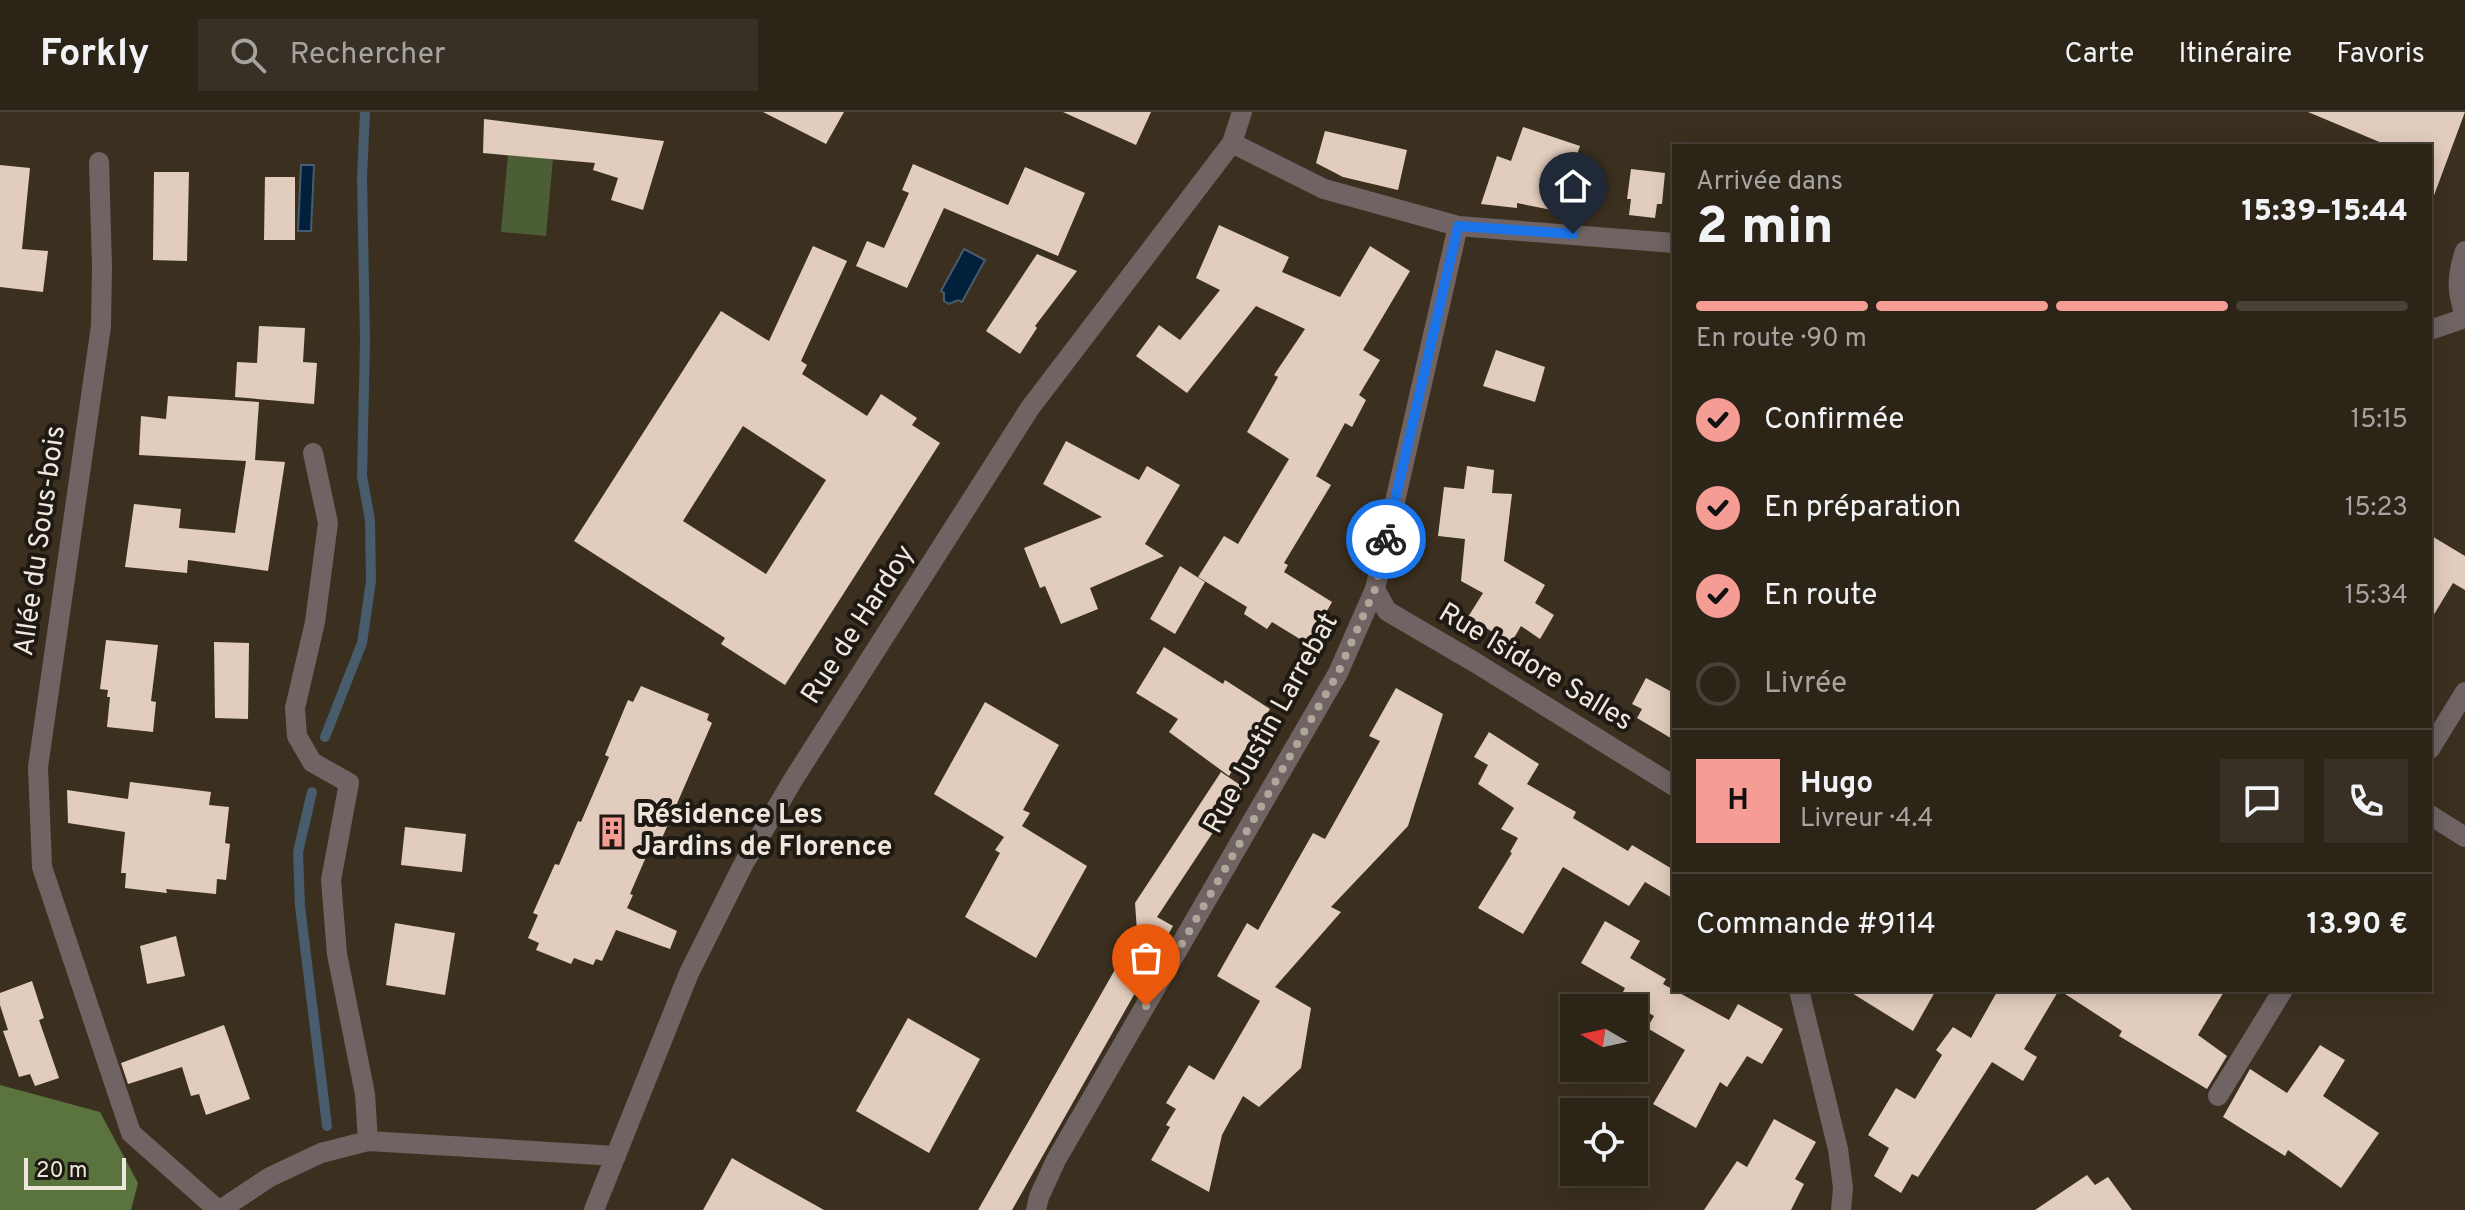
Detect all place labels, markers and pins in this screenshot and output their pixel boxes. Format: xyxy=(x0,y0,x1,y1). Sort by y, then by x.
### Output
pin xyxy=(1539,152,1607,234)
place label: Résidence Les Jardins de Florence xyxy=(636,798,892,866)
building icon: Résidence Les Jardins de Florence xyxy=(595,815,629,849)
pin xyxy=(1112,924,1180,1006)

